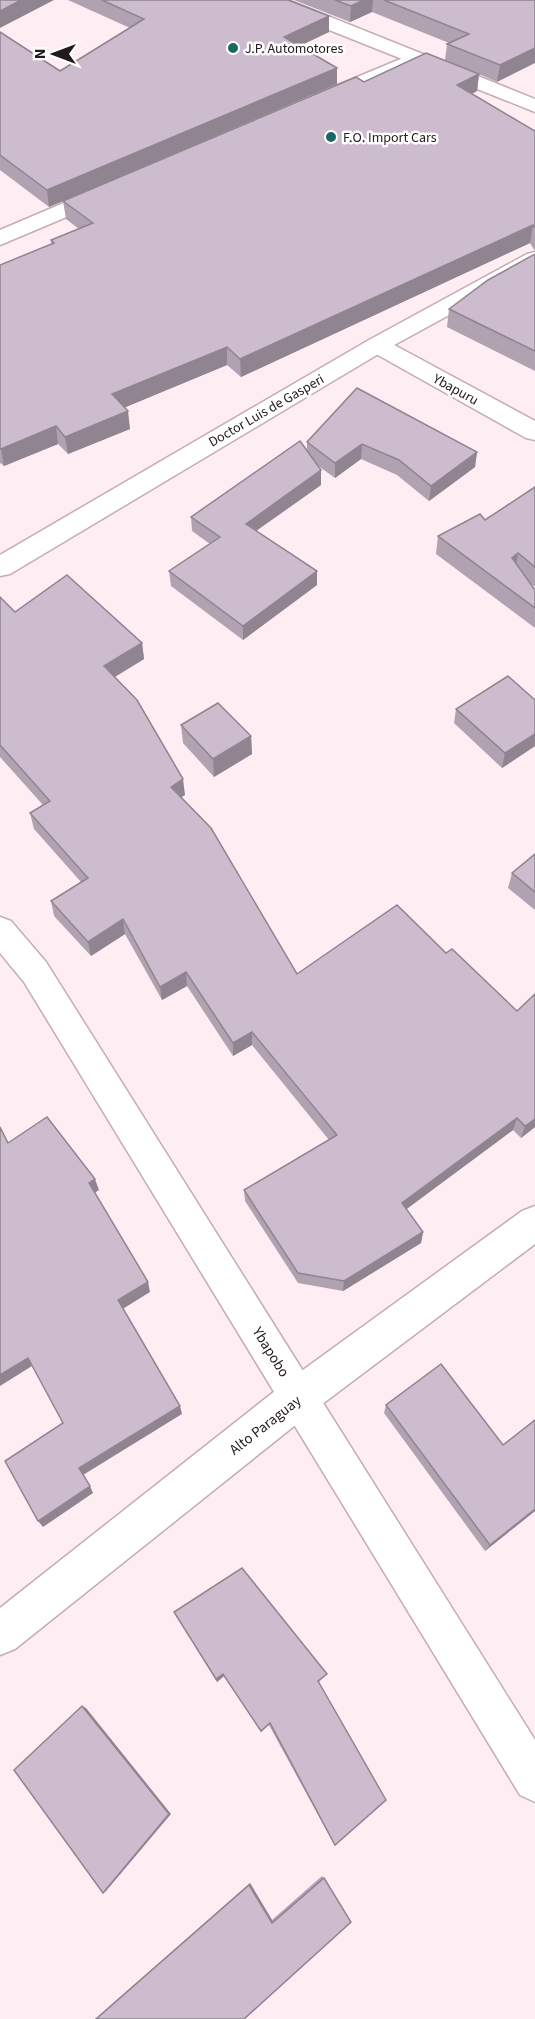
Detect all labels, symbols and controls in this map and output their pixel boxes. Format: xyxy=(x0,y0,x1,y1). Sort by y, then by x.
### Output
north arrow xyxy=(24,24,84,84)
place label: J.P. Automotores xyxy=(245,39,343,59)
marker: J.P. Automotores xyxy=(226,41,240,55)
text: N xyxy=(29,49,51,59)
place label: F.O. Import Cars xyxy=(343,128,437,148)
marker: F.O. Import Cars xyxy=(324,130,338,144)
street label: Ybapuru xyxy=(428,369,482,411)
street label: Doctor Luis de Gasperi xyxy=(205,370,328,452)
street label: Ybapobo xyxy=(246,1322,294,1381)
street label: Alto Paraguay xyxy=(225,1391,306,1460)

